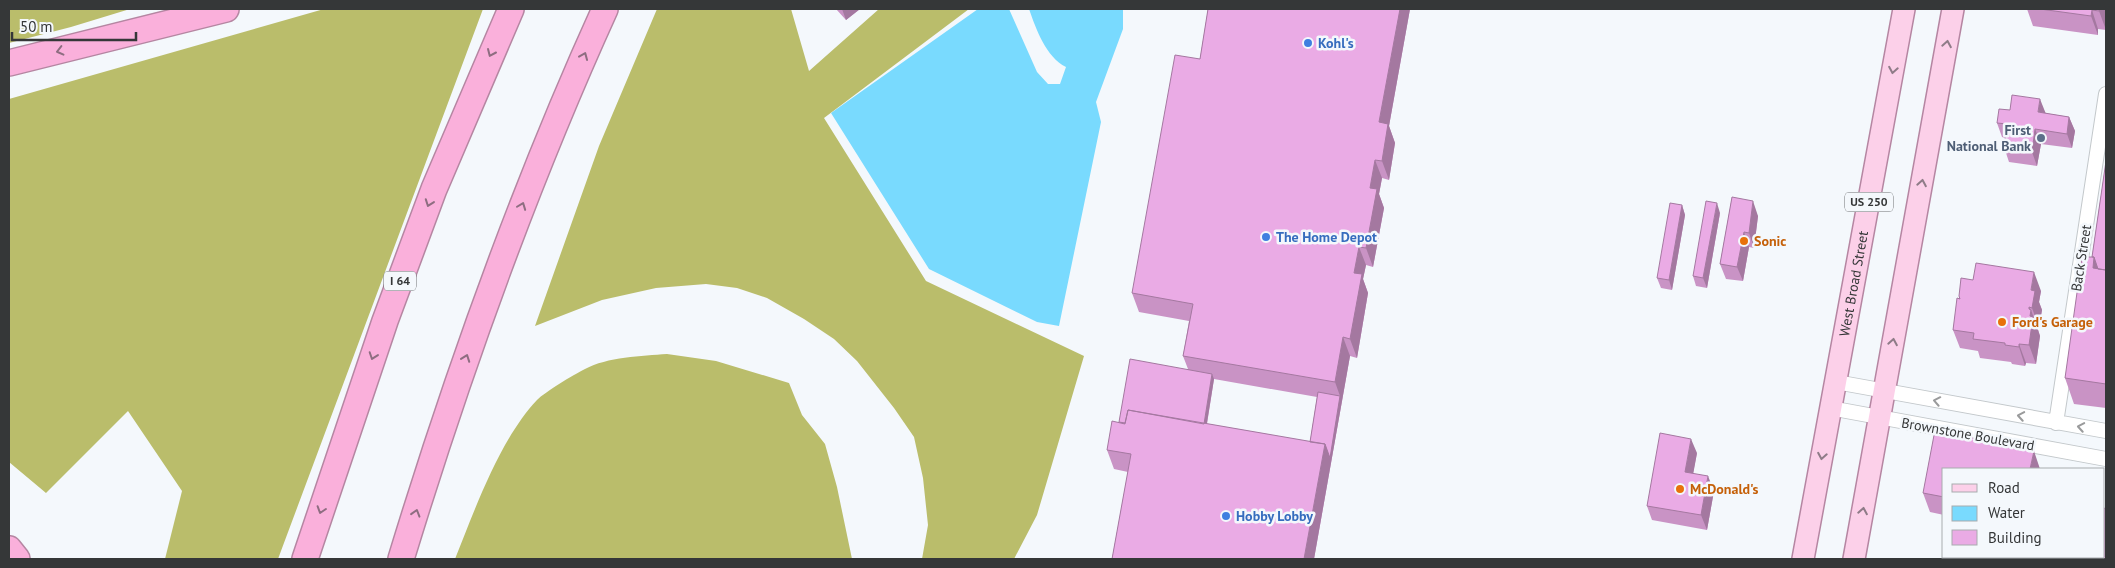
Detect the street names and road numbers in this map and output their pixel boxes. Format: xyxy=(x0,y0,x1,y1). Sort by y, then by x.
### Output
road number: US 250 xyxy=(1845,192,1893,212)
street label: Back Street xyxy=(2067,223,2095,293)
street label: West Broad Street xyxy=(1835,229,1872,338)
road number: I 64 xyxy=(384,272,416,290)
street label: Brownstone Boulevard xyxy=(1900,413,2036,455)

